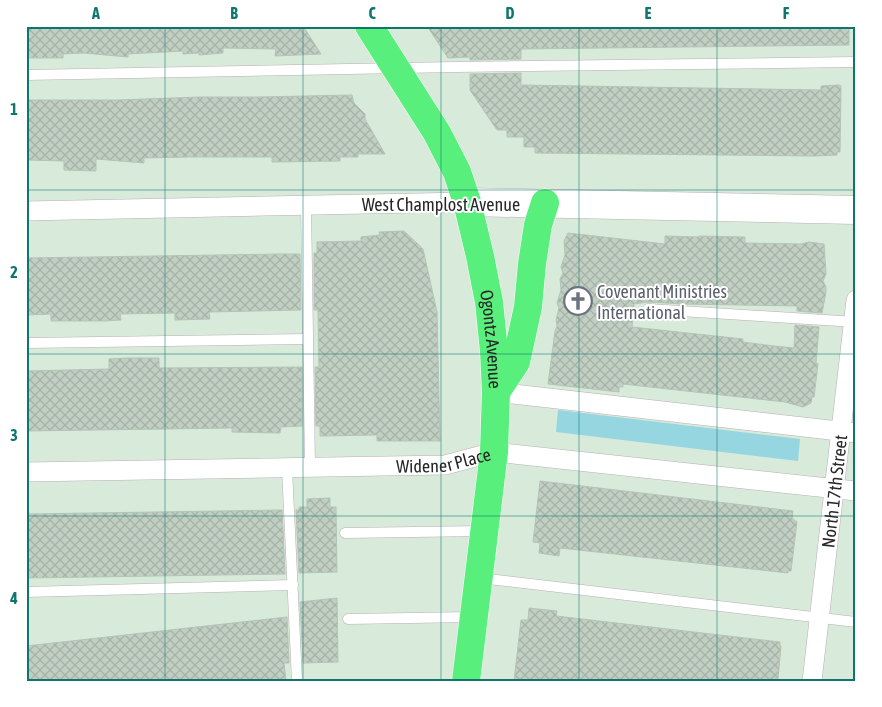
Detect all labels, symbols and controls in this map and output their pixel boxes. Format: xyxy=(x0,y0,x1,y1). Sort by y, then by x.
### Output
text: A xyxy=(91,4,100,22)
text: B xyxy=(230,4,238,22)
text: C xyxy=(368,4,376,22)
text: D xyxy=(506,4,515,22)
text: E xyxy=(645,4,652,22)
text: F xyxy=(783,4,790,22)
text: 1 xyxy=(10,100,18,118)
street label: West Champlost Avenue xyxy=(362,194,520,215)
text: 2 xyxy=(10,263,18,281)
place label: Covenant Ministries International xyxy=(597,281,727,323)
church icon: Covenant Ministries International xyxy=(563,286,593,316)
street label: Ogontz Avenue xyxy=(476,288,506,389)
text: 3 xyxy=(10,426,18,444)
street label: North 17th Street xyxy=(817,434,851,549)
street label: Widener Place xyxy=(396,443,493,476)
text: 4 xyxy=(9,589,18,607)

